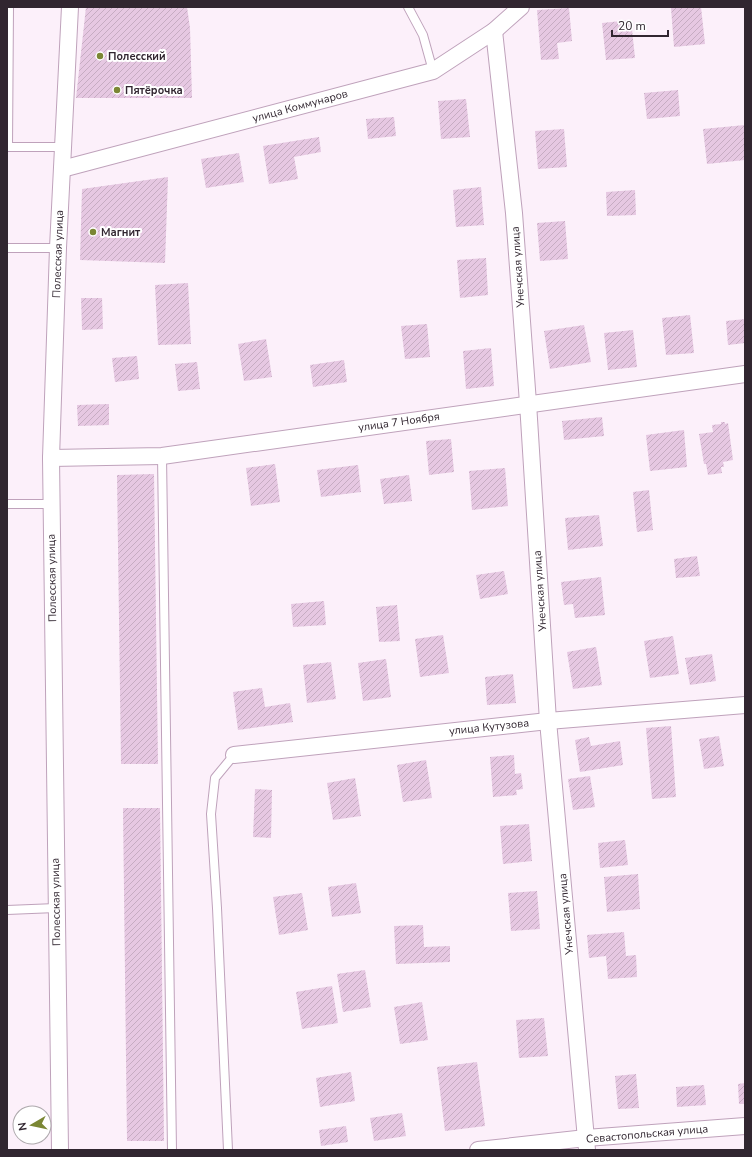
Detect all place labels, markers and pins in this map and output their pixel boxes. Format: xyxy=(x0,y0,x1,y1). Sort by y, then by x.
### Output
place label: Полесский xyxy=(108,49,166,64)
marker: Полесский xyxy=(95,51,105,61)
place label: Пятёрочка xyxy=(125,83,183,98)
marker: Пятёрочка xyxy=(112,85,122,95)
place label: Магнит xyxy=(101,225,141,240)
marker: Магнит xyxy=(88,227,98,237)

